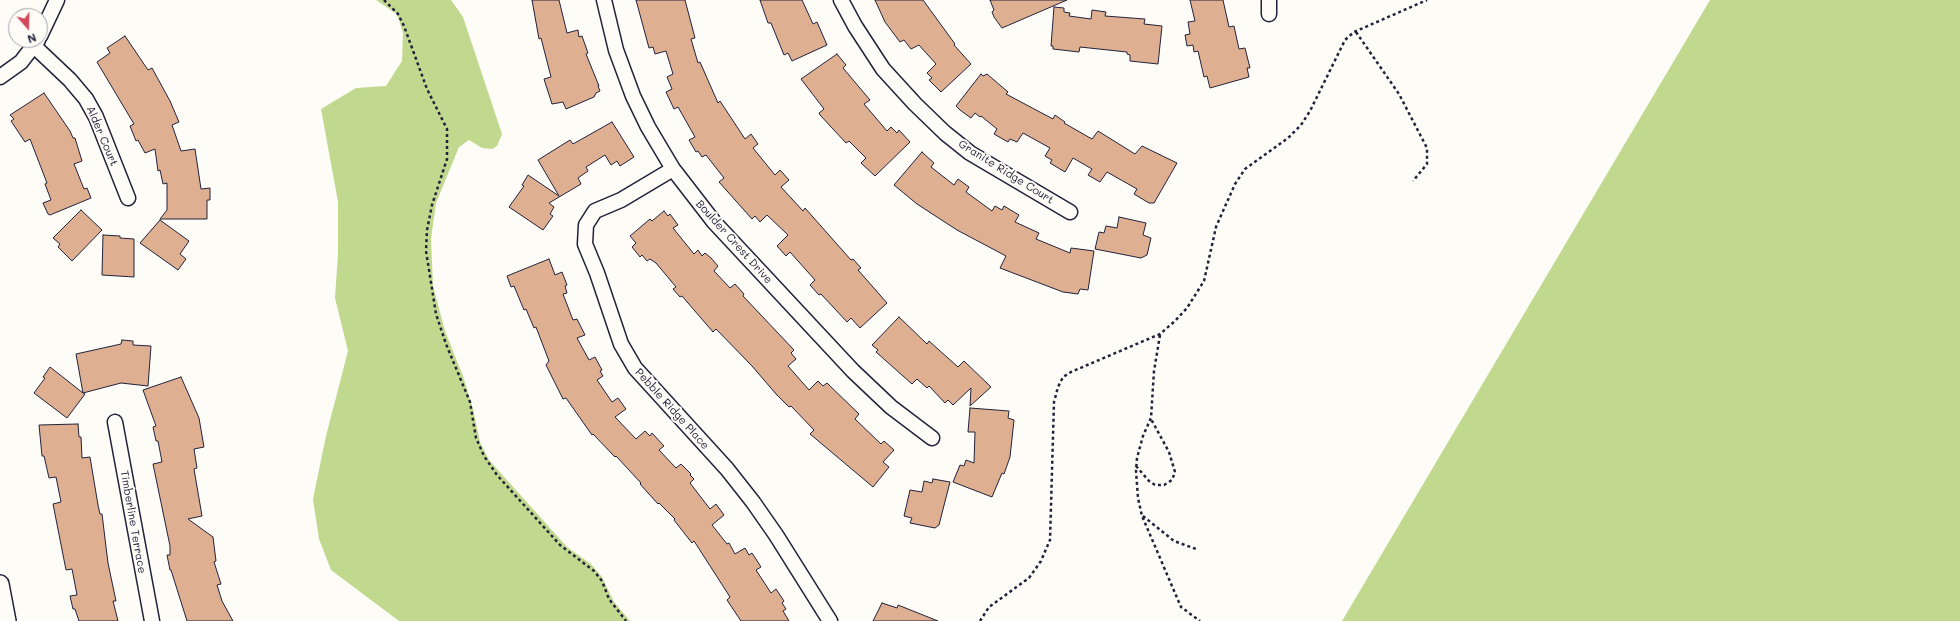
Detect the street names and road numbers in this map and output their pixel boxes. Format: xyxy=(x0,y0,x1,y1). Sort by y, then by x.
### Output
street label: Alder Court xyxy=(83,104,121,168)
street label: Granite Ridge Court xyxy=(956,137,1056,207)
street label: Boulder Crest Drive xyxy=(693,197,775,287)
street label: Pebble Ridge Place xyxy=(632,366,712,452)
street label: Timberline Terrace xyxy=(117,470,149,574)

